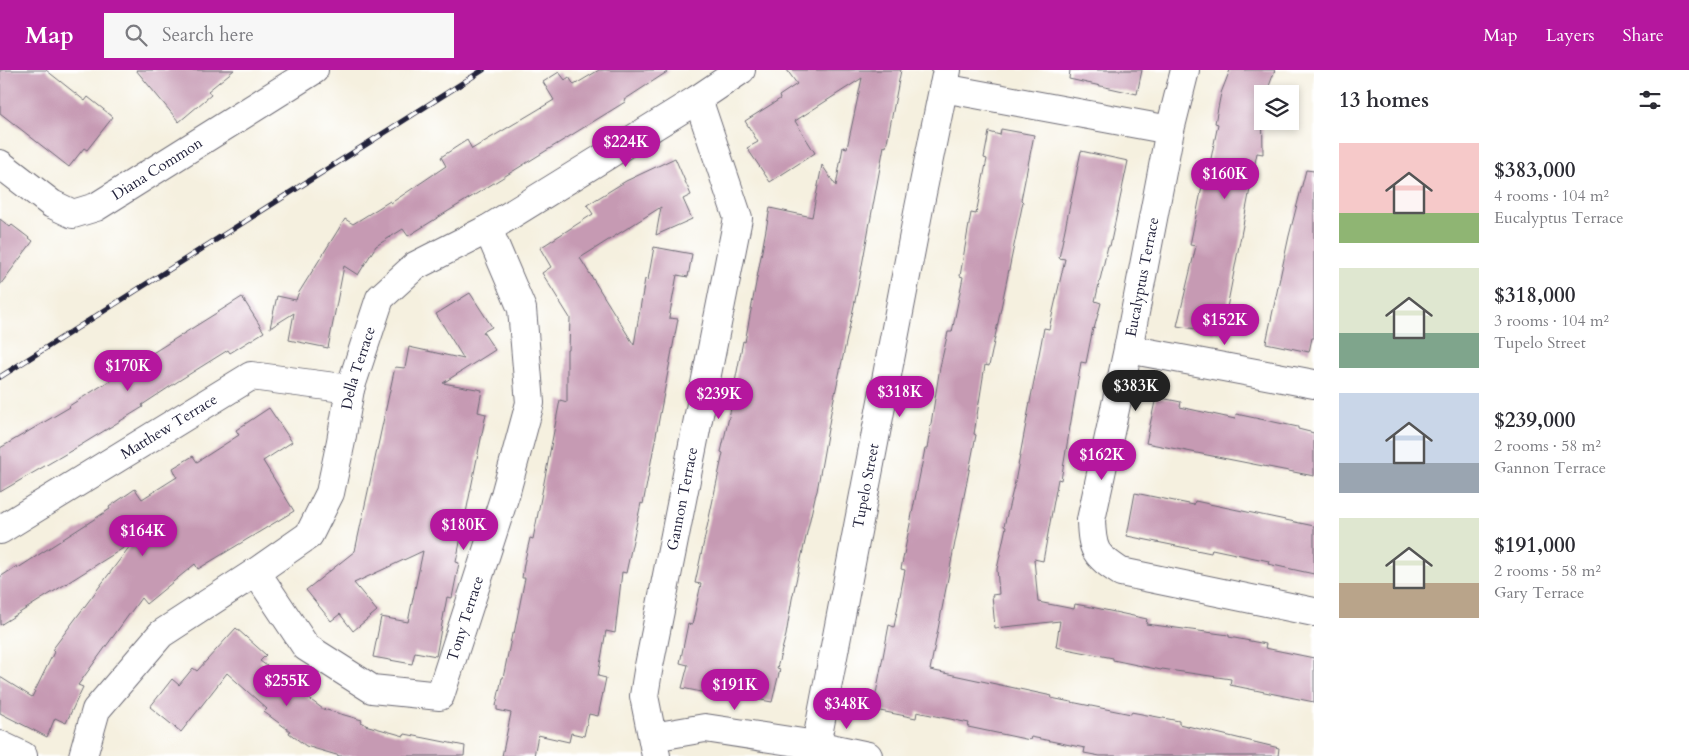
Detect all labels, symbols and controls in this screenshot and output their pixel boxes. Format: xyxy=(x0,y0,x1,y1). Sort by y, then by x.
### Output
search box xyxy=(104,13,454,58)
text: Map xyxy=(25,19,74,52)
icon: search xyxy=(122,21,150,49)
text: Search here xyxy=(162,22,254,48)
text: Map xyxy=(1483,23,1518,48)
text: Layers xyxy=(1546,23,1595,48)
text: Share xyxy=(1623,23,1664,48)
map controls xyxy=(1254,85,1299,130)
button: layers xyxy=(1254,85,1299,130)
text: 13 homes xyxy=(1339,86,1429,115)
icon: filters xyxy=(1636,86,1664,114)
pin: $224K xyxy=(591,126,661,168)
text: $224K xyxy=(603,131,649,153)
street label: Diana Common xyxy=(108,132,207,205)
text: $383,000 xyxy=(1494,156,1575,185)
pin: $160K xyxy=(1190,158,1260,200)
text: $160K xyxy=(1202,163,1248,185)
icon: home xyxy=(1379,163,1439,223)
text: 4 rooms · 104 m² xyxy=(1494,185,1609,207)
text: Eucalyptus Terrace xyxy=(1494,207,1624,229)
street label: Eucalyptus Terrace xyxy=(1121,215,1163,339)
text: $318,000 xyxy=(1494,281,1575,310)
icon: home xyxy=(1379,288,1439,348)
pin: $152K xyxy=(1190,304,1260,346)
text: $152K xyxy=(1202,309,1248,331)
text: 3 rooms · 104 m² xyxy=(1494,310,1609,332)
street label: Della Terrace xyxy=(337,324,380,411)
text: Tupelo Street xyxy=(1494,332,1586,354)
pin: $170K xyxy=(93,350,163,392)
text: $170K xyxy=(105,355,151,377)
pin: $383K xyxy=(1101,370,1171,412)
text: $383K xyxy=(1113,375,1159,397)
pin: $318K xyxy=(865,376,935,418)
pin: $239K xyxy=(684,378,754,420)
text: $318K xyxy=(877,381,923,403)
text: $239K xyxy=(696,383,742,405)
street label: Matthew Terrace xyxy=(117,389,221,464)
text: $239,000 xyxy=(1494,406,1575,435)
icon: home xyxy=(1379,413,1439,473)
text: 2 rooms · 58 m² xyxy=(1494,435,1601,457)
pin: $162K xyxy=(1067,438,1137,481)
street label: Tupelo Street xyxy=(848,441,884,530)
text: $162K xyxy=(1079,444,1125,466)
street label: Gannon Terrace xyxy=(662,445,702,552)
text: Gannon Terrace xyxy=(1494,457,1606,479)
pin: $180K xyxy=(429,508,499,551)
pin: $164K xyxy=(108,514,178,557)
text: $180K xyxy=(441,514,487,536)
text: $164K xyxy=(120,520,166,542)
text: $191,000 xyxy=(1494,531,1575,560)
icon: home xyxy=(1379,538,1439,598)
text: 2 rooms · 58 m² xyxy=(1494,560,1601,582)
street label: Tony Terrace xyxy=(442,573,488,664)
text: Gary Terrace xyxy=(1494,582,1584,604)
pin: $255K xyxy=(252,664,322,707)
pin: $191K xyxy=(700,668,770,711)
text: $255K xyxy=(264,670,310,692)
text: $191K xyxy=(712,674,758,696)
pin: $348K xyxy=(812,688,882,730)
text: $348K xyxy=(824,693,870,715)

